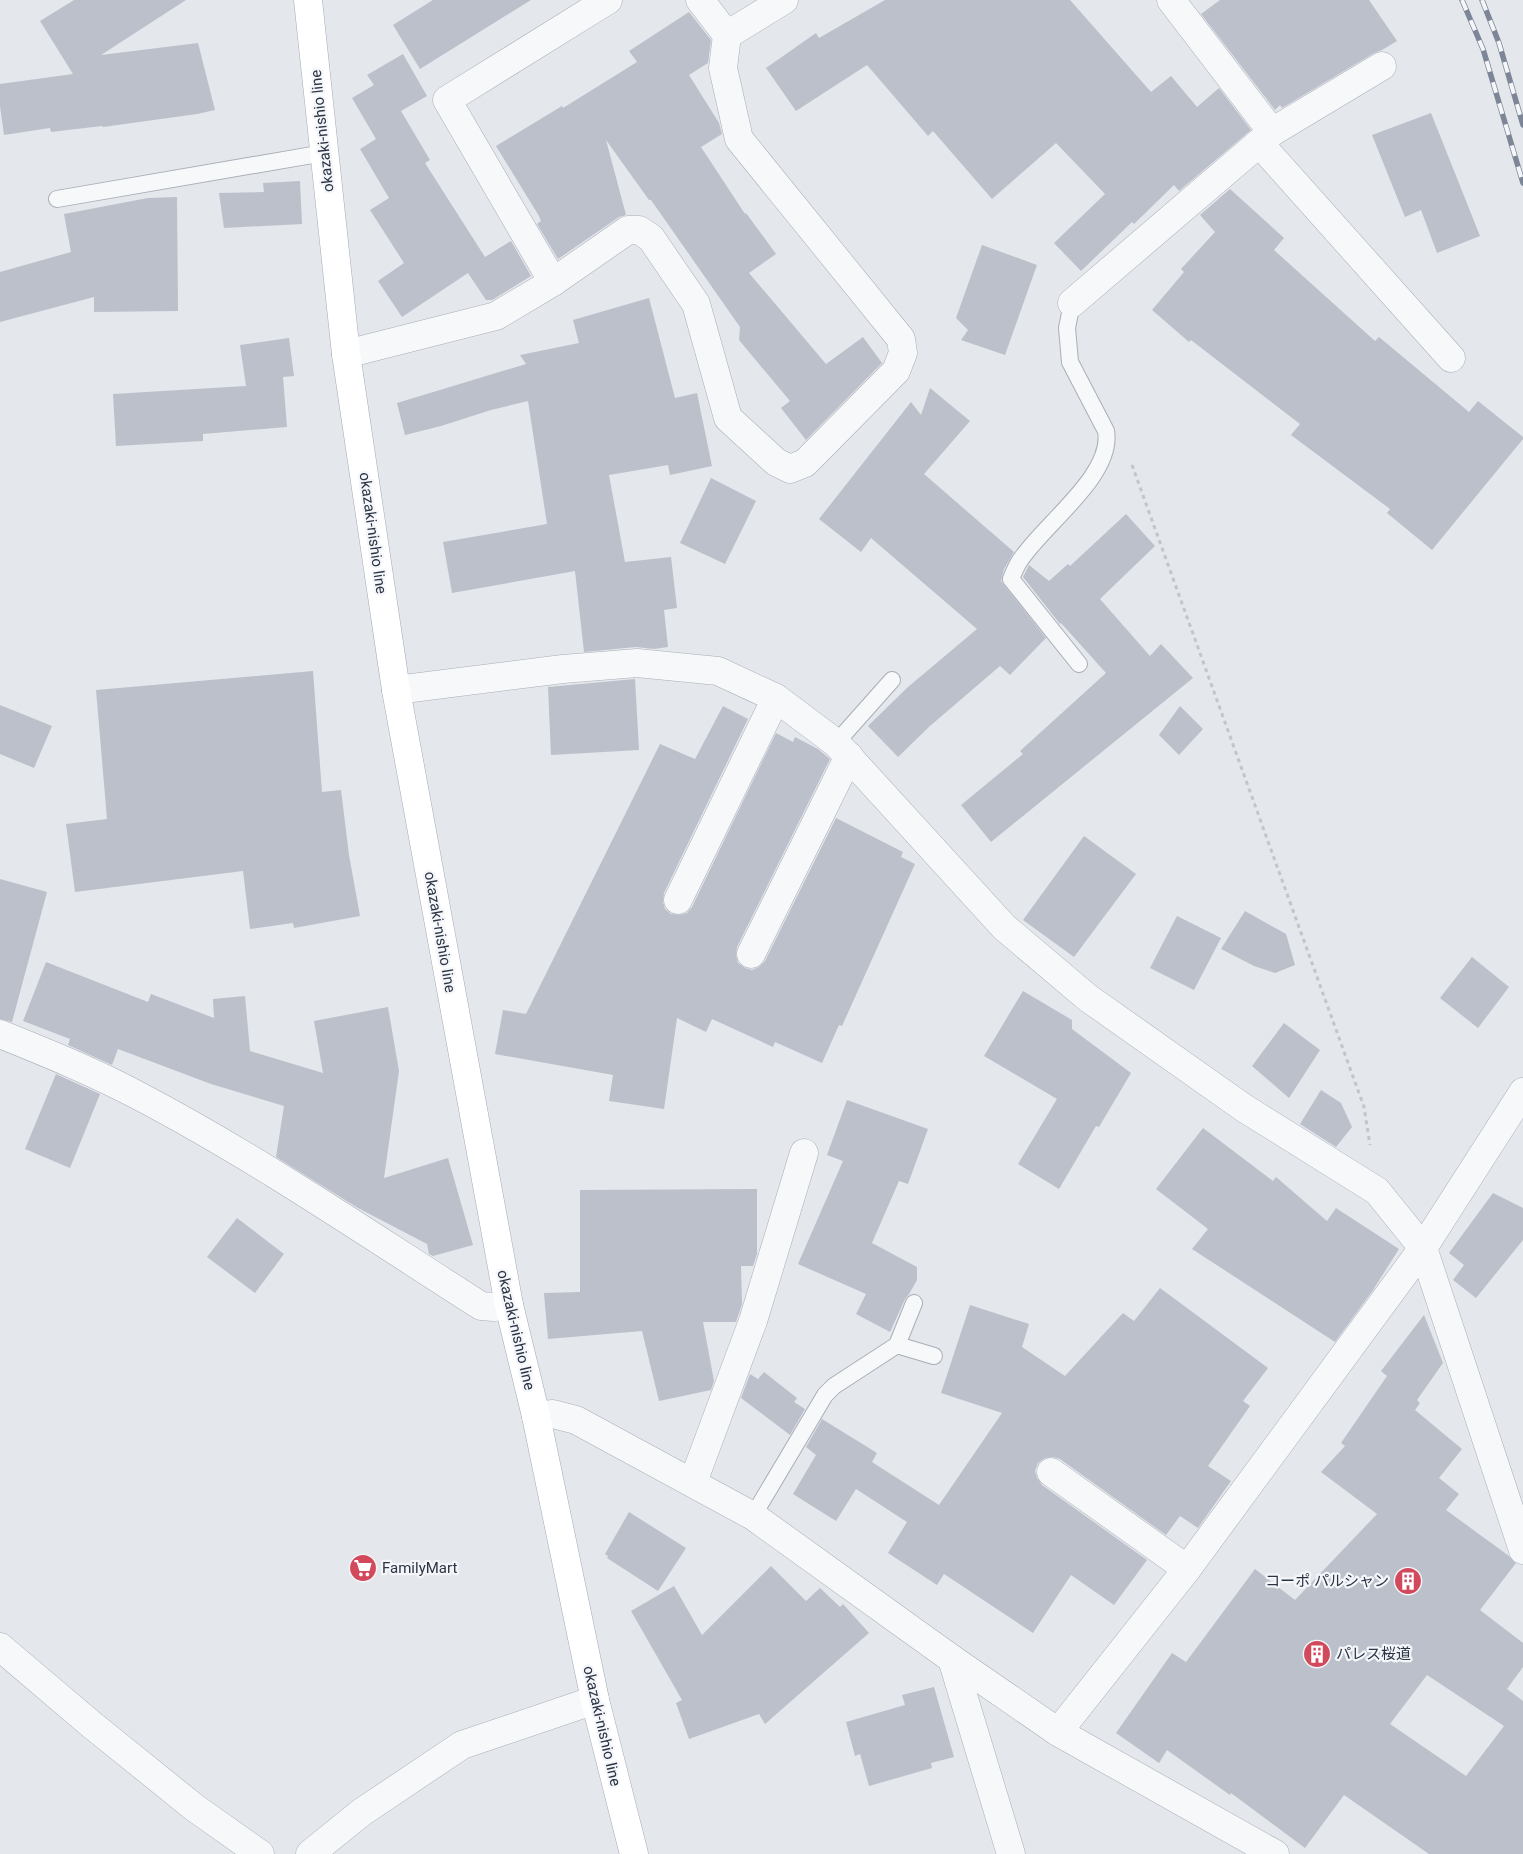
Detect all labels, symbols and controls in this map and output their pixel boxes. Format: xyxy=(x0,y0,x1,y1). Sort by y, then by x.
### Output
street label: okazaki-nishio line xyxy=(307,69,337,193)
street label: okazaki-nishio line xyxy=(356,471,390,595)
street label: okazaki-nishio line xyxy=(420,870,460,994)
street label: okazaki-nishio line xyxy=(493,1268,539,1392)
supermarket icon: FamilyMart xyxy=(348,1553,378,1583)
place label: FamilyMart xyxy=(382,1559,457,1577)
building icon: コーポ パルシャン xyxy=(1393,1566,1423,1596)
place label: コーポ パルシャン xyxy=(1265,1572,1389,1590)
building icon: パレス桜道 xyxy=(1302,1639,1332,1669)
place label: パレス桜道 xyxy=(1336,1645,1411,1663)
street label: okazaki-nishio line xyxy=(579,1664,625,1788)

